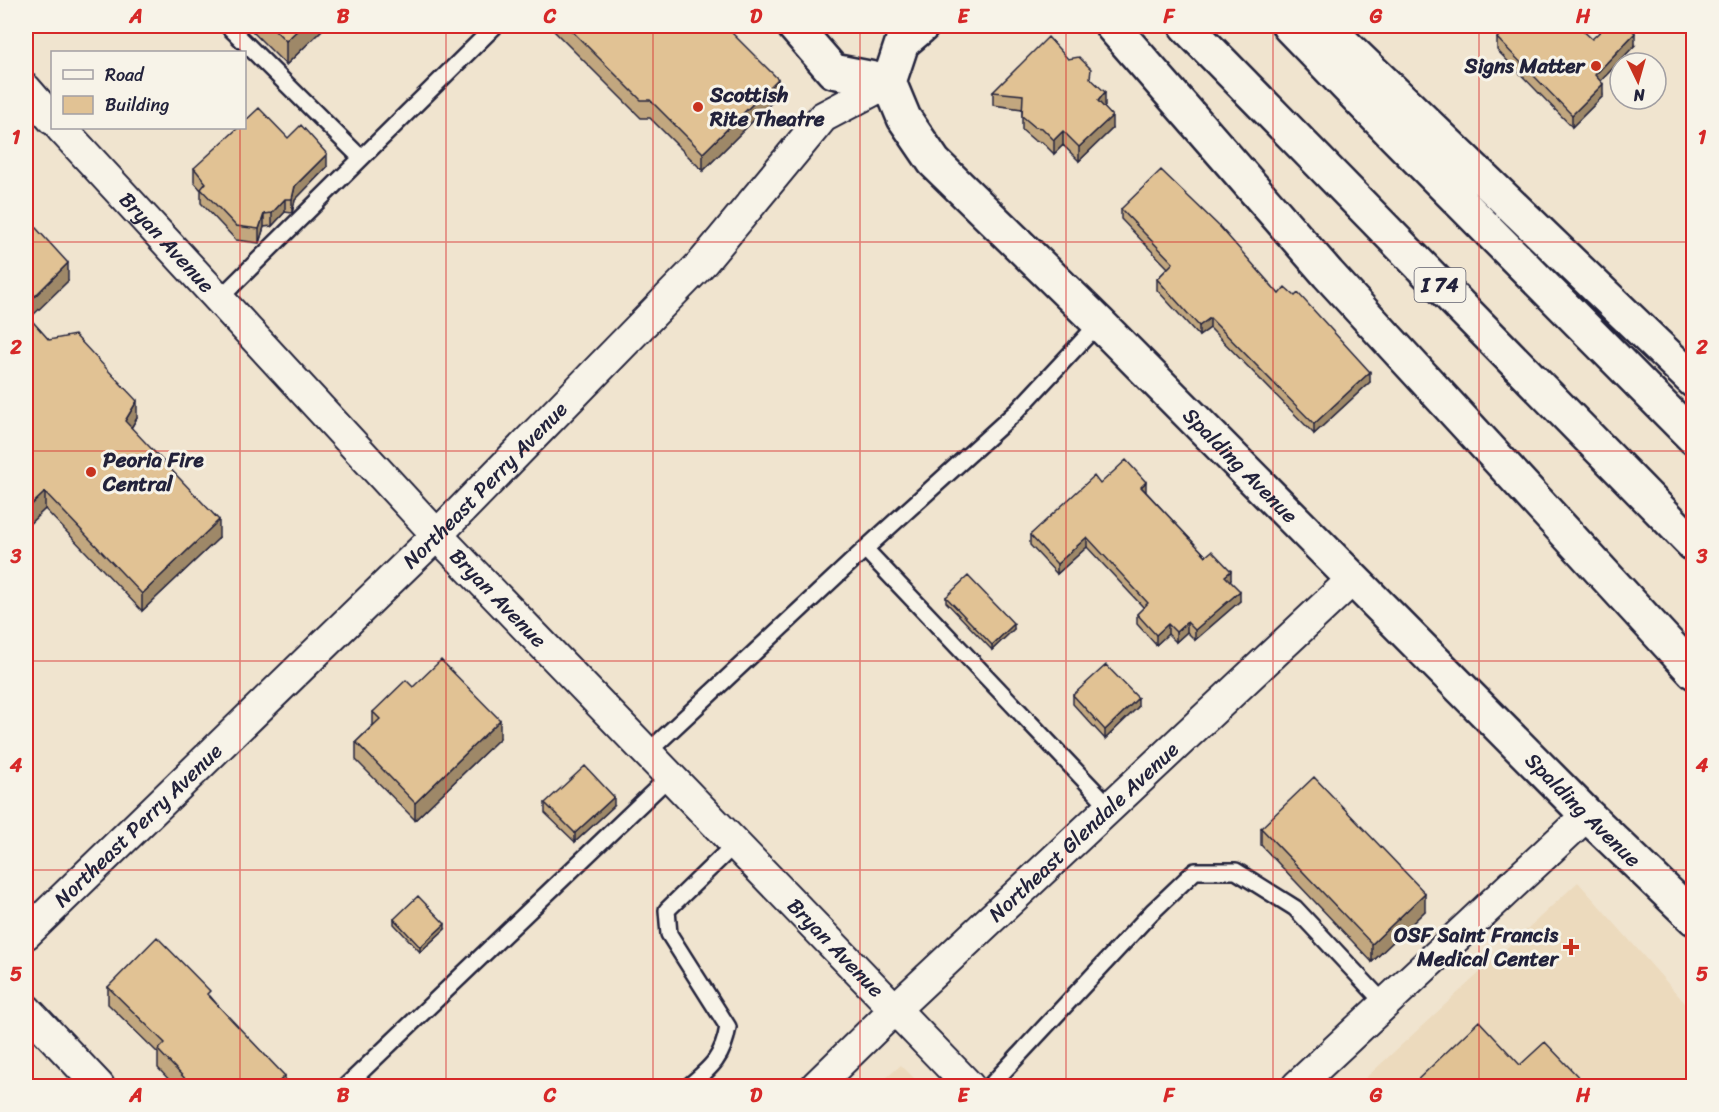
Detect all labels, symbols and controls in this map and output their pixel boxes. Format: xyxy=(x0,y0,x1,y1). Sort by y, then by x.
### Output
text: A xyxy=(128,0,143,34)
text: B xyxy=(337,0,350,34)
text: C xyxy=(543,0,557,34)
text: D xyxy=(750,0,763,34)
text: E xyxy=(957,0,970,34)
text: F xyxy=(1163,0,1176,34)
text: G xyxy=(1369,0,1383,34)
text: H xyxy=(1575,0,1591,34)
place label: Signs Matter xyxy=(1463,47,1586,85)
legend xyxy=(51,51,246,129)
north arrow xyxy=(1608,51,1668,111)
text: Road xyxy=(105,59,145,91)
marker: Signs Matter xyxy=(1589,59,1603,73)
place label: Scottish Rite Theatre xyxy=(709,76,825,138)
text: N xyxy=(1632,80,1647,110)
text: Building xyxy=(105,89,169,121)
marker: Scottish Rite Theatre xyxy=(691,100,705,114)
text: 1 xyxy=(12,120,21,155)
text: 1 xyxy=(1698,120,1707,155)
street label: Bryan Avenue xyxy=(109,183,224,303)
road number: I 74 xyxy=(1414,268,1466,302)
text: 2 xyxy=(9,330,22,365)
text: 2 xyxy=(1695,330,1708,365)
street label: Northeast Perry Avenue xyxy=(393,392,577,578)
street label: Spalding Avenue xyxy=(1173,398,1307,533)
place label: Peoria Fire Central xyxy=(102,441,204,503)
marker: Peoria Fire Central xyxy=(84,465,98,479)
text: 3 xyxy=(10,539,22,574)
street label: Bryan Avenue xyxy=(440,539,556,658)
text: 3 xyxy=(1696,539,1708,574)
street label: Northeast Glendale Avenue xyxy=(979,732,1188,932)
street label: Northeast Perry Avenue xyxy=(44,734,232,917)
street label: Spalding Avenue xyxy=(1515,743,1651,877)
text: 4 xyxy=(9,748,23,783)
text: 4 xyxy=(1695,748,1709,783)
street label: Bryan Avenue xyxy=(778,889,894,1007)
place label: OSF Saint Francis Medical Center xyxy=(1394,916,1559,978)
marker: OSF Saint Francis Medical Center xyxy=(1562,938,1580,956)
text: 5 xyxy=(10,957,22,992)
text: 5 xyxy=(1696,957,1708,992)
text: A xyxy=(128,1078,143,1112)
text: B xyxy=(337,1078,350,1112)
text: C xyxy=(543,1078,557,1112)
text: D xyxy=(750,1078,763,1112)
text: E xyxy=(957,1078,970,1112)
text: F xyxy=(1163,1078,1176,1112)
text: G xyxy=(1369,1078,1383,1112)
text: H xyxy=(1575,1078,1591,1112)

